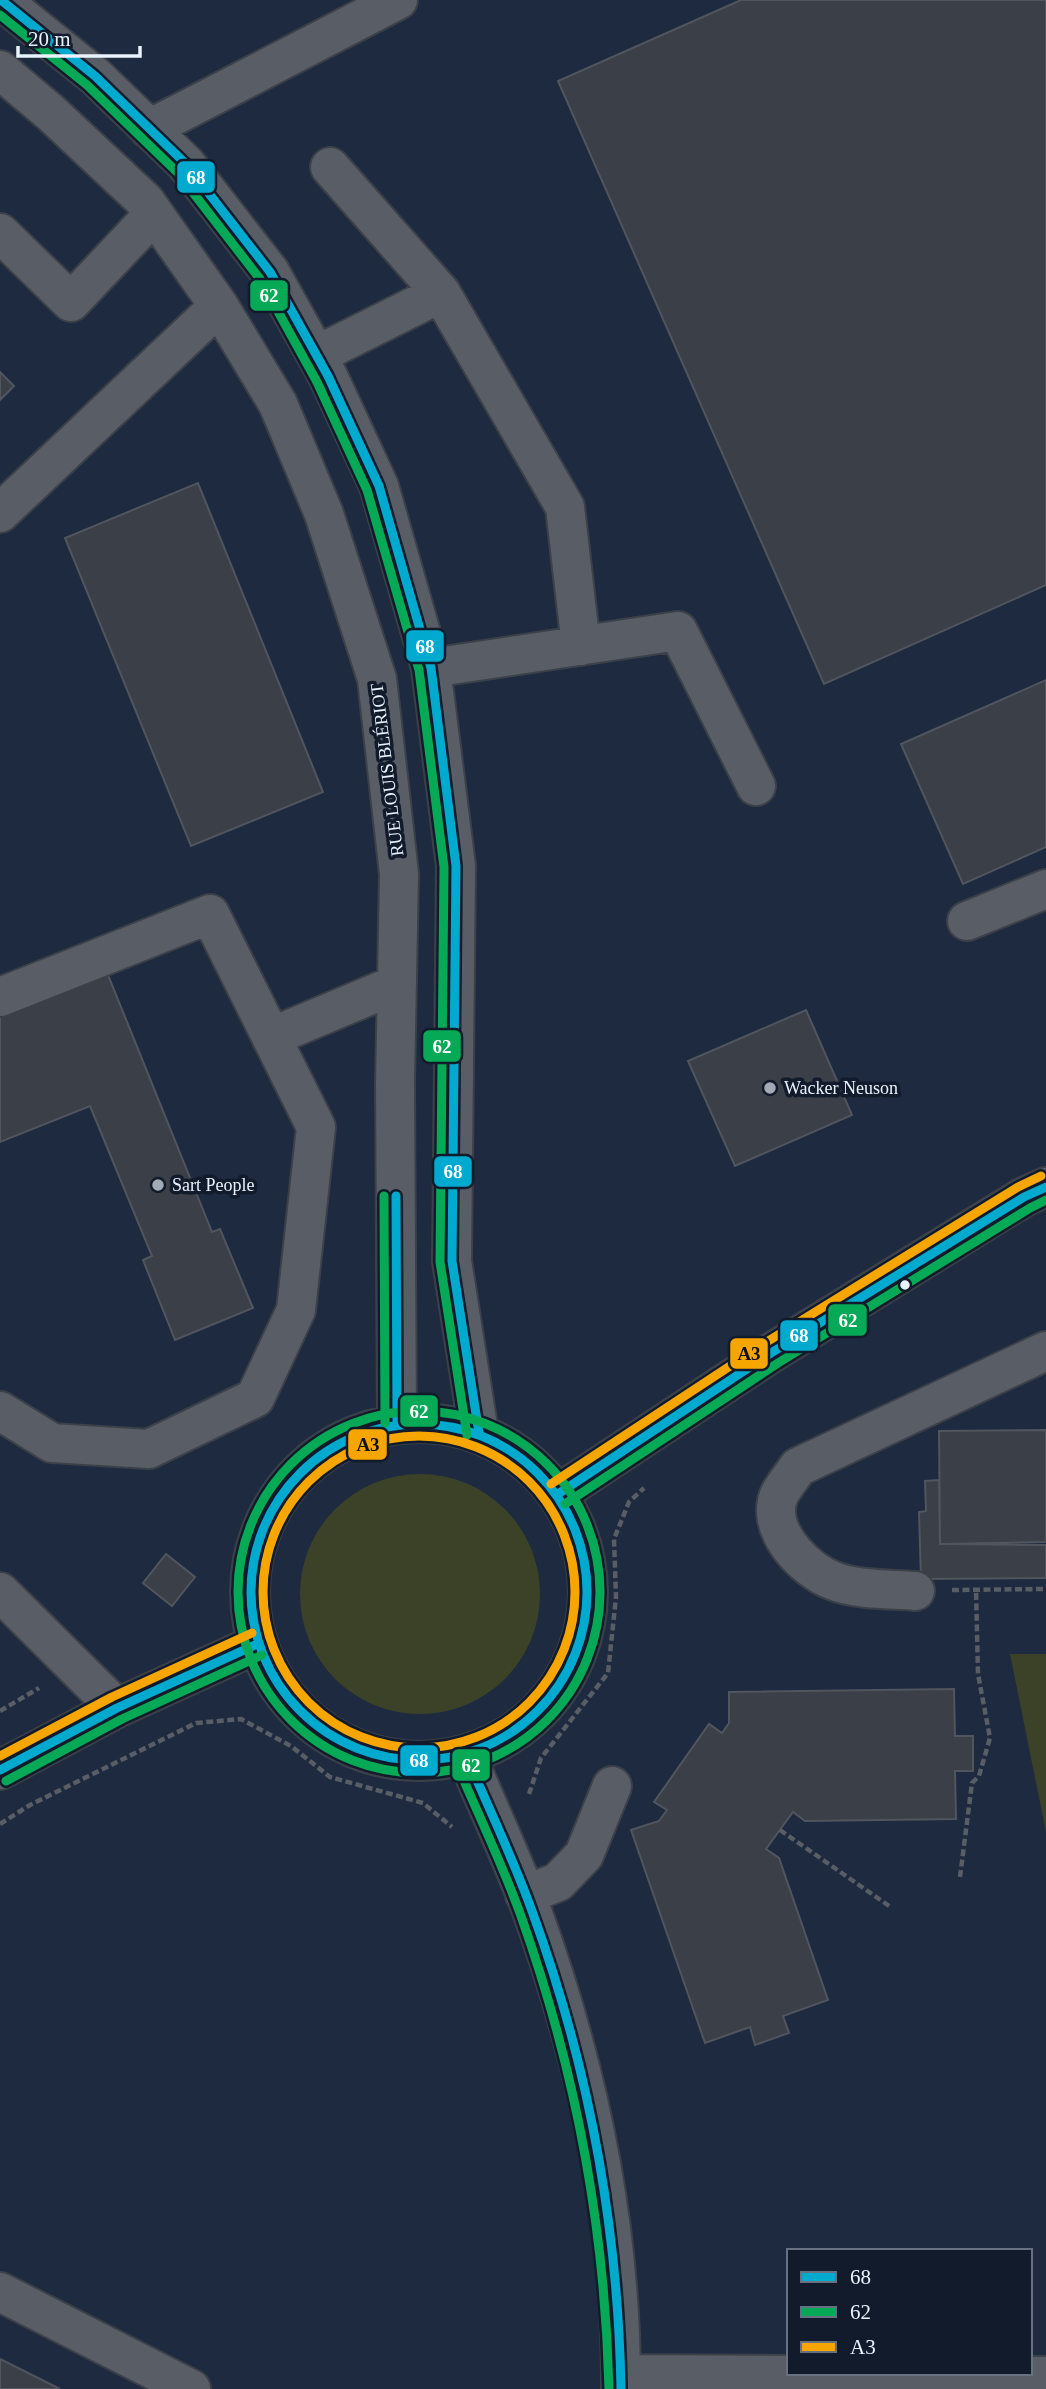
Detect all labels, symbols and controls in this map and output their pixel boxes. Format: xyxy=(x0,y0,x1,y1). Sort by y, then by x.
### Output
scale bar xyxy=(18,14,140,58)
text: 20 m xyxy=(28,27,71,51)
line badge: 68 xyxy=(176,160,216,194)
text: 68 xyxy=(187,167,206,188)
line badge: 62 xyxy=(249,279,289,312)
text: 62 xyxy=(260,285,279,306)
line badge: 68 xyxy=(405,629,445,663)
text: 68 xyxy=(416,636,435,657)
street label: RUE LOUIS BLÉRIOT xyxy=(365,682,408,858)
line badge: 62 xyxy=(422,1029,462,1063)
text: 62 xyxy=(433,1036,452,1057)
place label: Wacker Neuson xyxy=(784,1078,898,1098)
marker: Wacker Neuson xyxy=(762,1080,778,1096)
line badge: 68 xyxy=(433,1155,473,1188)
text: 68 xyxy=(444,1161,463,1182)
place label: Sart People xyxy=(172,1175,255,1195)
marker: Sart People xyxy=(150,1177,166,1193)
unlabelled marker xyxy=(898,1278,912,1292)
line badge: 62 xyxy=(827,1303,868,1337)
text: 62 xyxy=(839,1310,858,1331)
line badge: 68 xyxy=(779,1319,819,1352)
text: 68 xyxy=(790,1325,809,1346)
line badge: A3 xyxy=(729,1337,769,1370)
text: A3 xyxy=(737,1343,761,1364)
line badge: 62 xyxy=(399,1394,439,1428)
text: 62 xyxy=(410,1401,429,1422)
line badge: A3 xyxy=(347,1428,388,1461)
text: A3 xyxy=(356,1434,380,1455)
line badge: 68 xyxy=(399,1744,439,1777)
line badge: 62 xyxy=(451,1748,491,1782)
text: 68 xyxy=(410,1750,429,1771)
text: 62 xyxy=(462,1755,481,1776)
legend xyxy=(787,2249,1032,2375)
text: 68 xyxy=(850,2265,871,2289)
text: 62 xyxy=(850,2300,871,2324)
text: A3 xyxy=(850,2335,876,2359)

